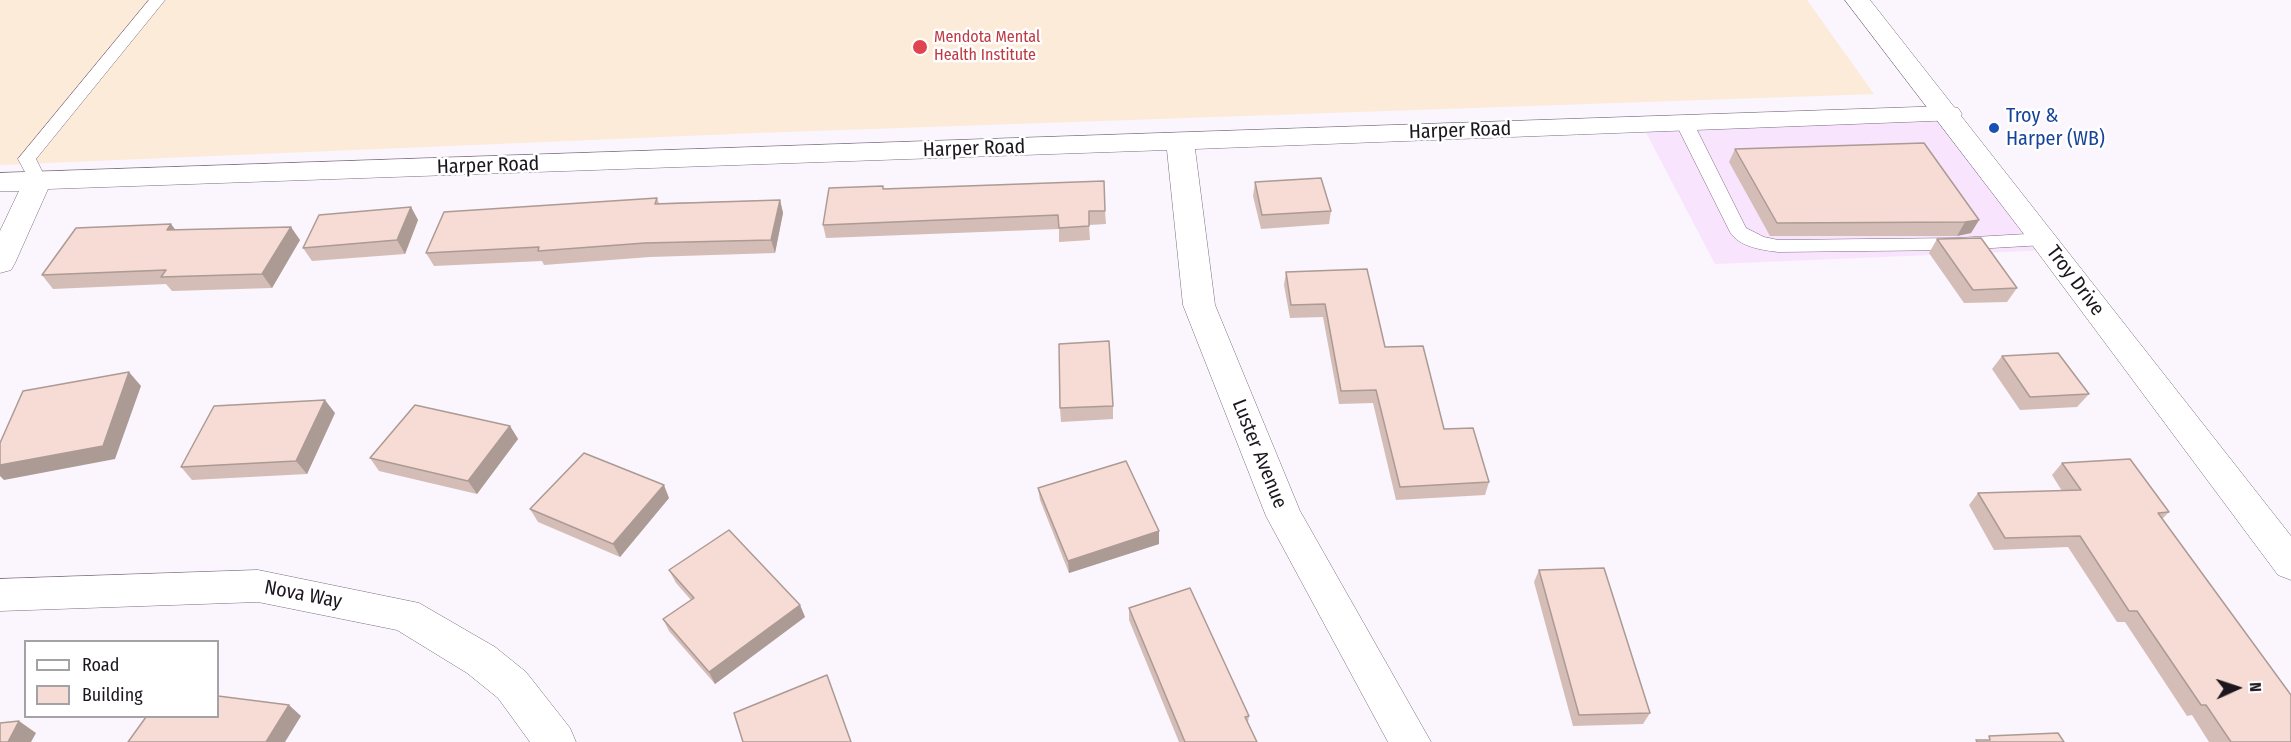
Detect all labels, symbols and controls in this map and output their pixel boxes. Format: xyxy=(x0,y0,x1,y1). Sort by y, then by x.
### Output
place label: Mendota Mental Health Institute xyxy=(934,28,1040,66)
marker: Mendota Mental Health Institute xyxy=(911,38,929,56)
place label: Troy & Harper (WB) xyxy=(2006,104,2105,151)
street label: Harper Road xyxy=(1408,117,1512,145)
marker: Troy & Harper (WB) xyxy=(1987,121,2001,135)
street label: Harper Road xyxy=(922,135,1026,163)
street label: Harper Road xyxy=(436,152,540,180)
street label: Troy Drive xyxy=(2041,241,2109,321)
street label: Luster Avenue xyxy=(1226,396,1292,512)
street label: Nova Way xyxy=(262,576,344,614)
legend xyxy=(24,640,219,718)
text: Road xyxy=(82,654,119,676)
north arrow xyxy=(2207,658,2267,718)
text: N xyxy=(2246,682,2265,692)
text: Building xyxy=(82,684,143,706)

